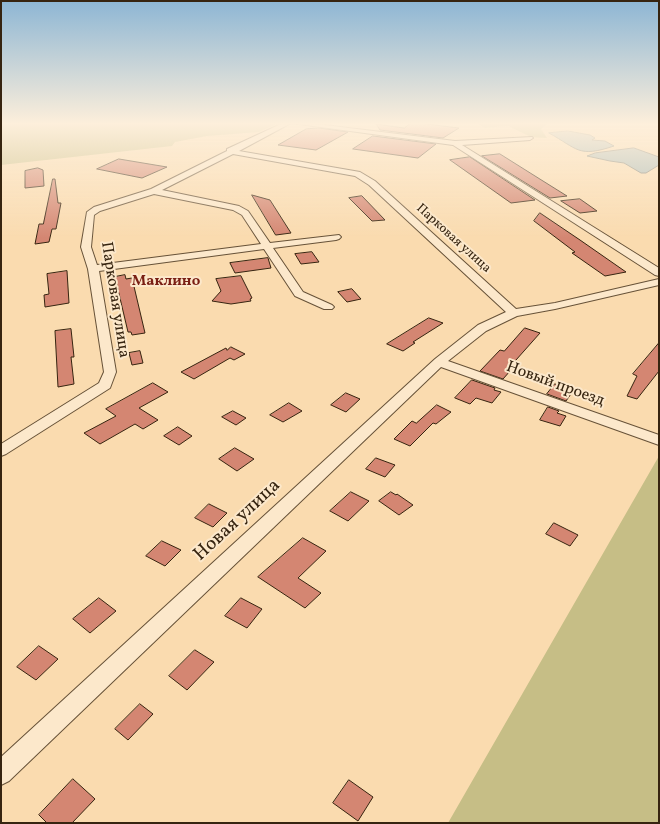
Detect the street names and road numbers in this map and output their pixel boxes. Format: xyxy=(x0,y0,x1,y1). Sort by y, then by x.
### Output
street label: Парковая улица xyxy=(412,201,494,277)
street label: Парковая улица xyxy=(95,240,133,360)
street label: Новый проезд xyxy=(503,358,607,412)
street label: Новая улица xyxy=(190,475,286,567)

